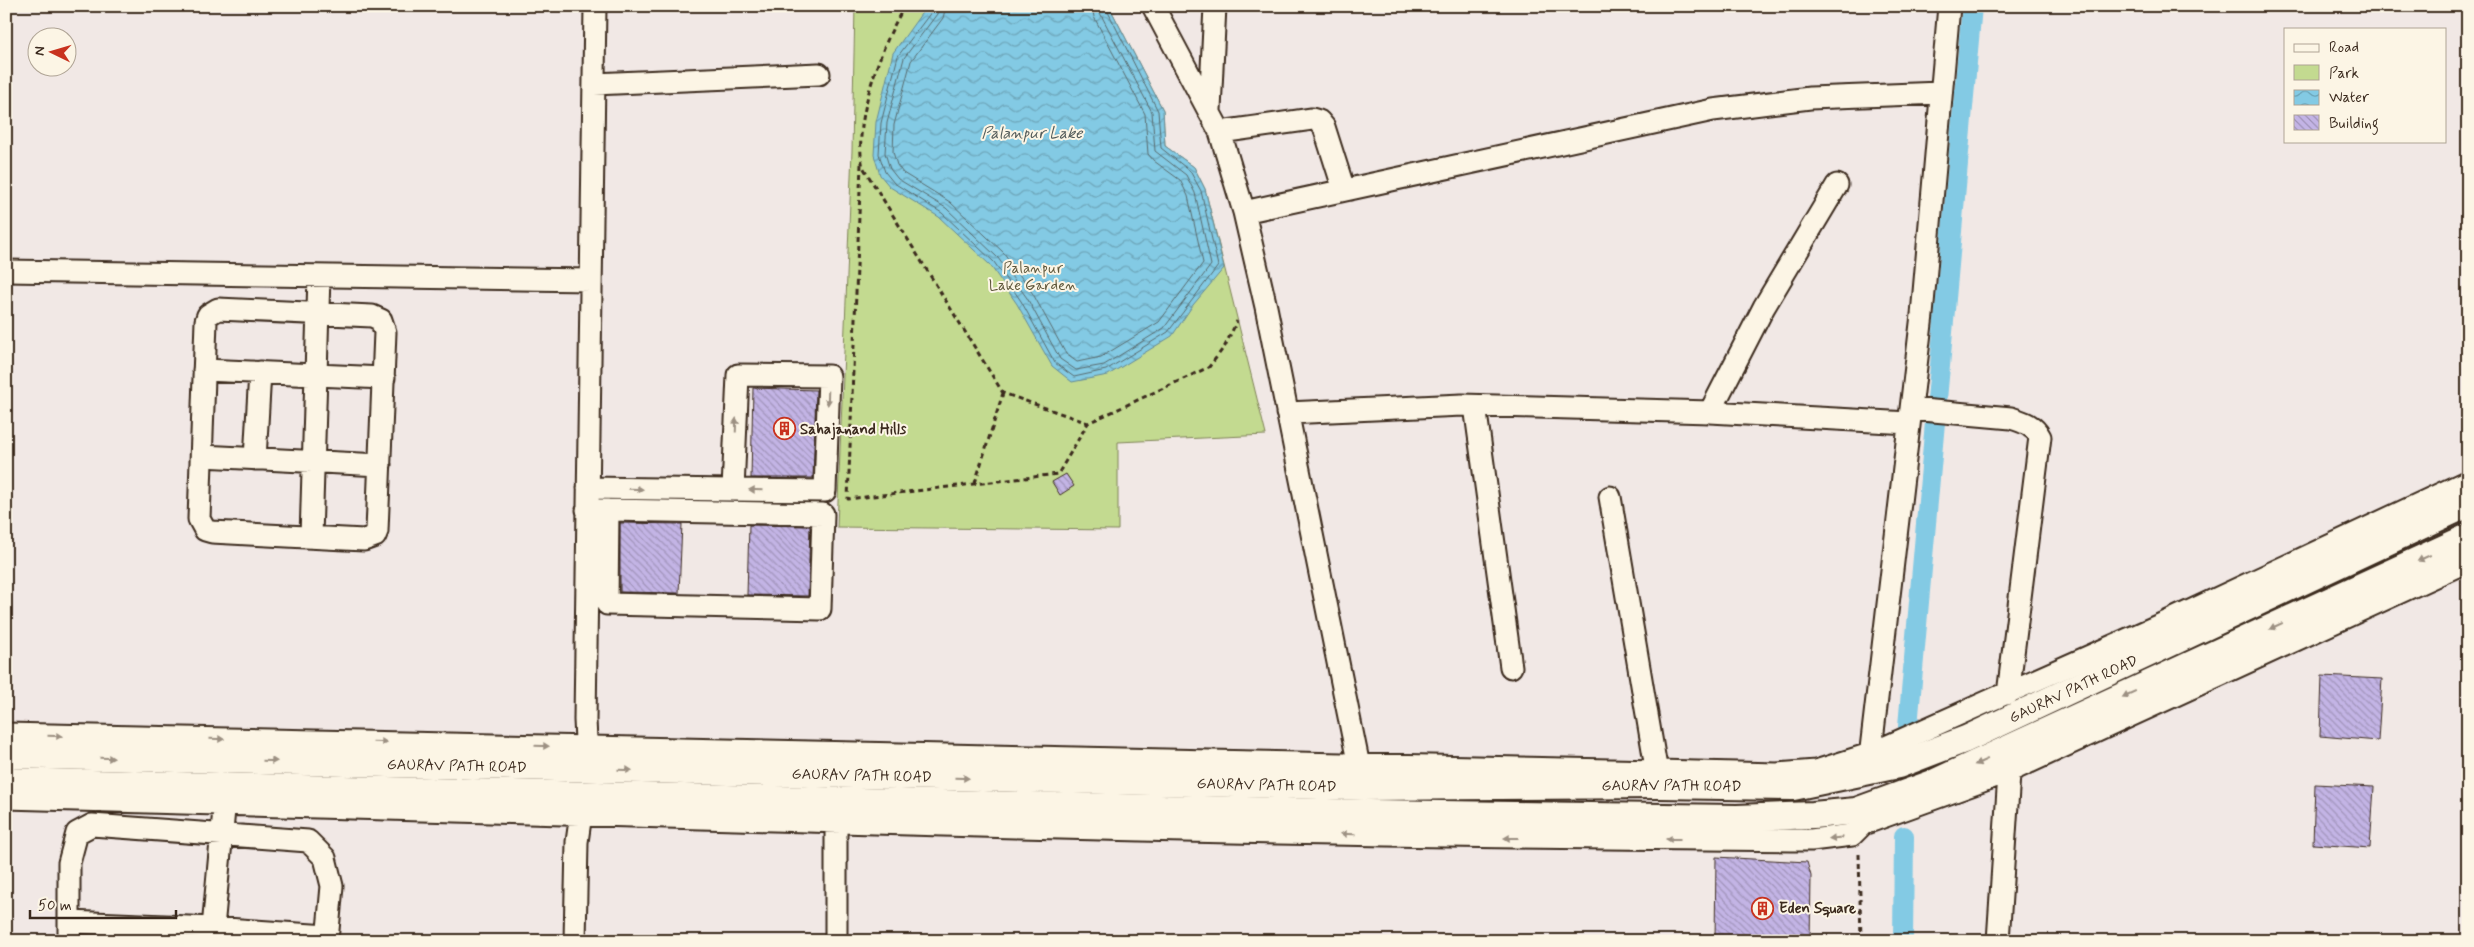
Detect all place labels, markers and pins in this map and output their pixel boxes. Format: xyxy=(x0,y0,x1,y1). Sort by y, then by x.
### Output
building icon: Sahajanand Hills xyxy=(772,417,796,441)
place label: Sahajanand Hills xyxy=(800,420,907,440)
building icon: Eden Square xyxy=(1751,896,1775,920)
place label: Eden Square xyxy=(1779,899,1856,919)

